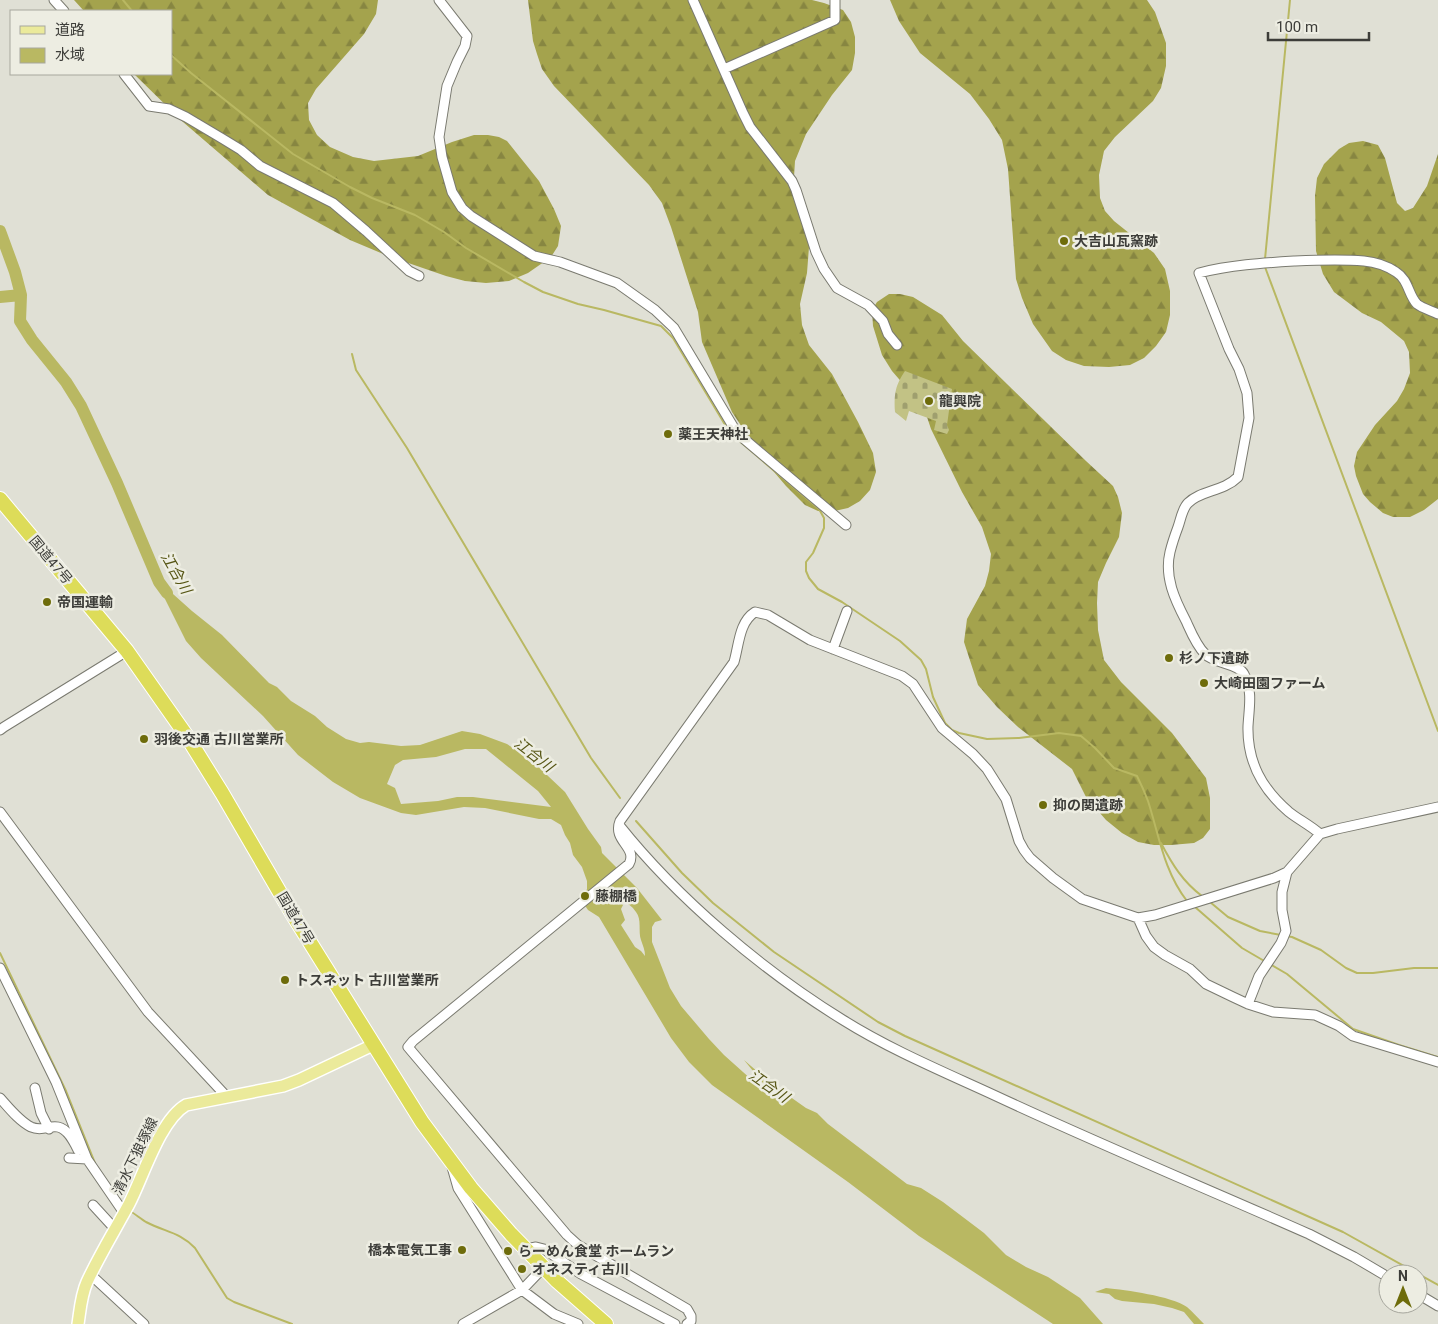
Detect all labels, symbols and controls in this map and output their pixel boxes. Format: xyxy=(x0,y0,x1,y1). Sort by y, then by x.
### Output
legend xyxy=(10,10,172,75)
scale bar xyxy=(1268,10,1369,42)
text: 100 m xyxy=(1276,18,1318,36)
text: 道路 xyxy=(55,21,85,39)
text: 水域 xyxy=(55,46,85,64)
place label: 大吉山瓦窯跡 xyxy=(1074,233,1158,249)
marker: 大吉山瓦窯跡 xyxy=(1058,235,1070,247)
place label: 龍興院 xyxy=(939,393,981,409)
marker: 龍興院 xyxy=(923,395,935,407)
place label: 薬王天神社 xyxy=(678,426,748,442)
marker: 薬王天神社 xyxy=(662,428,674,440)
street label: 国道47号 xyxy=(26,533,76,587)
water label: 江合川 xyxy=(157,549,196,599)
place label: 帝国運輸 xyxy=(57,594,113,610)
marker: 帝国運輸 xyxy=(41,596,53,608)
place label: 杉ノ下遺跡 xyxy=(1179,650,1249,666)
marker: 杉ノ下遺跡 xyxy=(1163,652,1175,664)
place label: 大崎田園ファーム xyxy=(1214,675,1326,691)
marker: 大崎田園ファーム xyxy=(1198,677,1210,689)
place label: 羽後交通 古川営業所 xyxy=(154,731,283,747)
marker: 羽後交通 古川営業所 xyxy=(138,733,150,745)
water label: 江合川 xyxy=(511,734,559,777)
place label: 抑の関遺跡 xyxy=(1053,797,1123,813)
marker: 抑の関遺跡 xyxy=(1037,799,1049,811)
place label: 藤棚橋 xyxy=(595,888,637,904)
street label: 国道47号 xyxy=(274,889,318,947)
marker: 藤棚橋 xyxy=(579,890,591,902)
place label: トスネット 古川営業所 xyxy=(295,972,438,988)
marker: トスネット 古川営業所 xyxy=(279,974,291,986)
water label: 江合川 xyxy=(745,1066,794,1107)
street label: 清水下狼塚線 xyxy=(109,1115,161,1197)
place label: 橋本電気工事 xyxy=(368,1242,452,1258)
place label: らーめん食堂 ホームラン xyxy=(518,1243,674,1259)
marker: 橋本電気工事 xyxy=(456,1244,468,1256)
marker: らーめん食堂 ホームラン xyxy=(502,1245,514,1257)
place label: オネスティ古川 xyxy=(532,1261,629,1277)
marker: オネスティ古川 xyxy=(516,1263,528,1275)
north arrow xyxy=(1378,1264,1428,1314)
text: N xyxy=(1398,1268,1408,1284)

